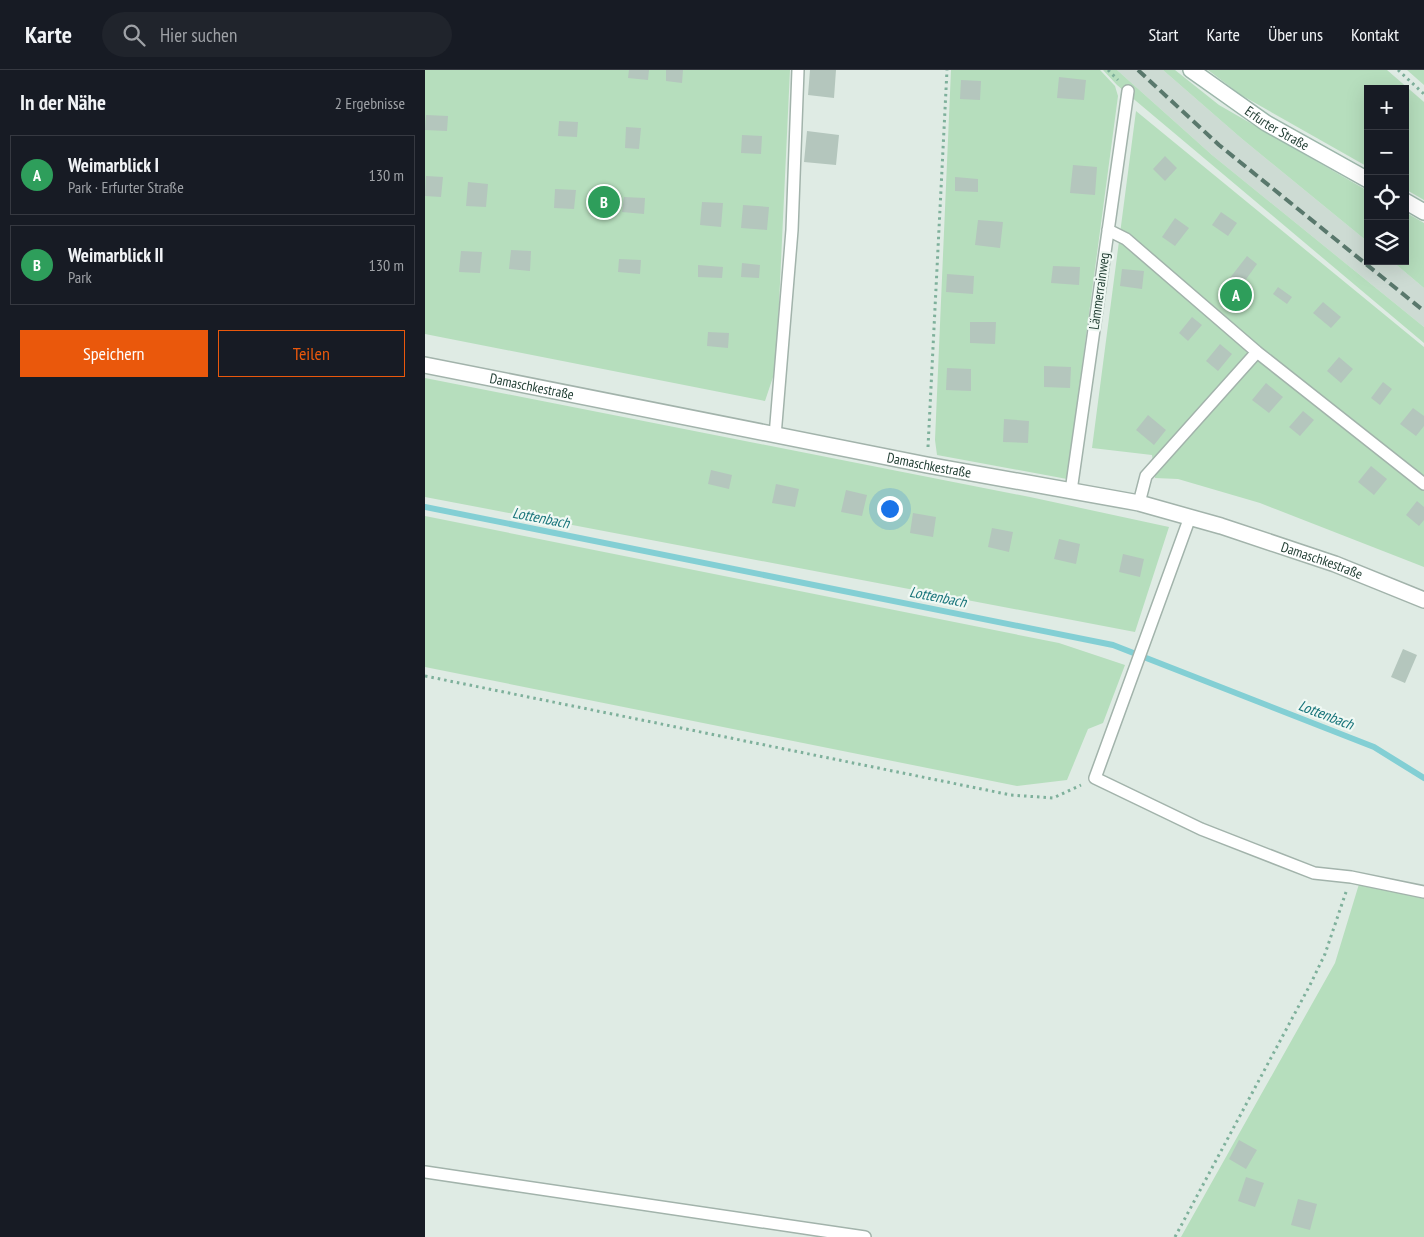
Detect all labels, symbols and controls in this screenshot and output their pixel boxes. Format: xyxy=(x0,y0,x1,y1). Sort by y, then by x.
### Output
search box xyxy=(102,12,452,57)
text: Karte xyxy=(25,19,72,50)
icon: search xyxy=(120,21,148,49)
text: Hier suchen xyxy=(160,23,237,47)
text: Start xyxy=(1148,23,1179,46)
text: Karte xyxy=(1207,23,1240,46)
text: Über uns xyxy=(1268,23,1323,46)
text: Kontakt xyxy=(1351,23,1399,46)
map controls xyxy=(1364,85,1409,265)
button: + xyxy=(1364,85,1409,130)
text: In der Nähe xyxy=(20,89,106,116)
text: 2 Ergebnisse xyxy=(335,93,405,113)
street label: Erfurter Straße xyxy=(1241,102,1313,154)
button: − xyxy=(1364,130,1409,175)
text: Weimarblick I xyxy=(68,153,159,177)
text: A xyxy=(33,165,41,185)
text: 130 m xyxy=(369,165,404,185)
button: locate xyxy=(1364,175,1409,220)
text: Park · Erfurter Straße xyxy=(68,177,184,197)
pin: B xyxy=(588,183,620,221)
button: layers xyxy=(1364,220,1409,265)
text: Weimarblick II xyxy=(68,243,163,267)
street label: Lämmerrainweg xyxy=(1085,251,1113,331)
text: B xyxy=(33,255,41,275)
text: 130 m xyxy=(369,255,404,275)
text: Park xyxy=(68,267,92,287)
pin: A xyxy=(1220,276,1252,314)
button: Speichern xyxy=(20,330,208,377)
button: Teilen xyxy=(218,330,405,377)
street label: Damaschkestraße xyxy=(488,369,576,404)
street label: Damaschkestraße xyxy=(885,448,973,482)
your location xyxy=(877,496,903,522)
water label: Lottenbach xyxy=(511,503,572,533)
street label: Damaschkestraße xyxy=(1279,538,1366,583)
water label: Lottenbach xyxy=(908,582,969,612)
water label: Lottenbach xyxy=(1296,695,1358,734)

